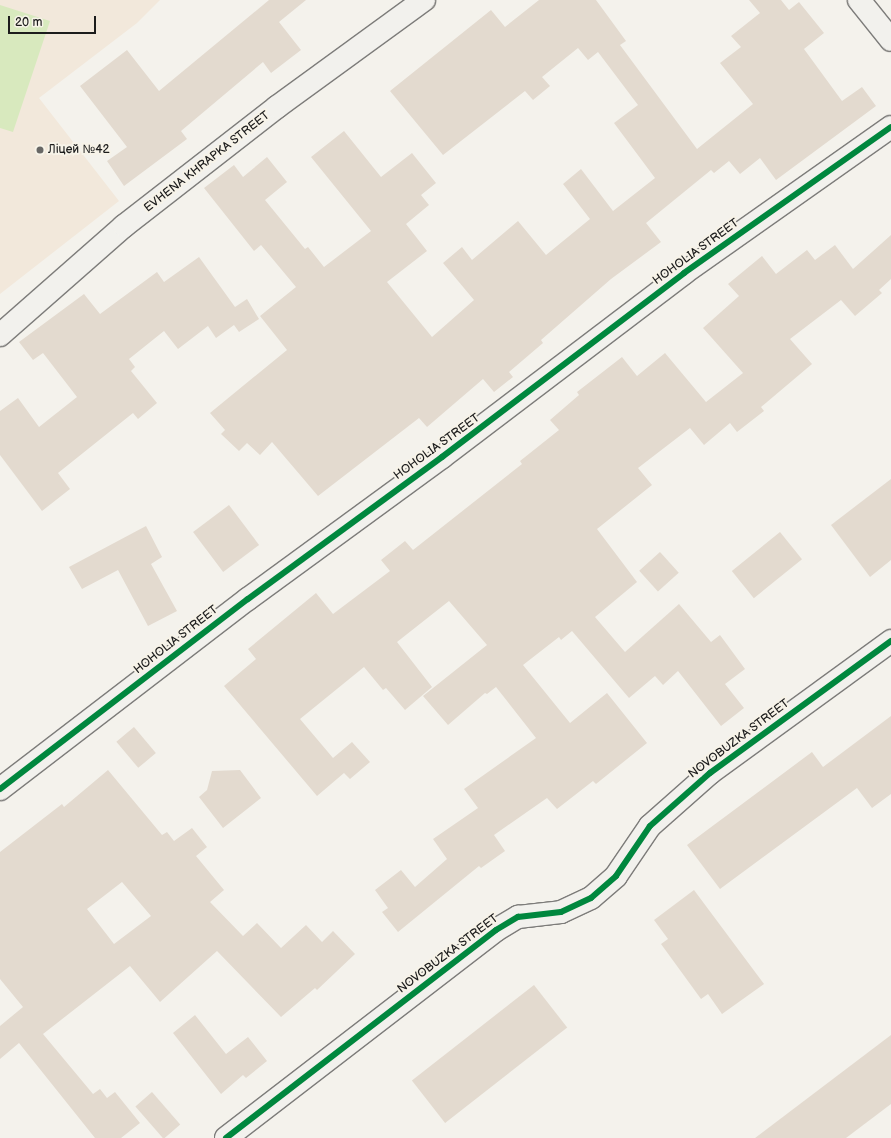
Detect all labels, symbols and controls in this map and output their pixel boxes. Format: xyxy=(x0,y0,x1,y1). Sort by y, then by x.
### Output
scale bar xyxy=(10,8,98,34)
text: 20 m xyxy=(15,15,42,30)
street label: EVHENA KHRAPKA STREET xyxy=(141,108,273,216)
place label: Ліцей №42 xyxy=(48,143,110,157)
marker: Ліцей №42 xyxy=(35,145,45,155)
street label: HOHOLIA STREET xyxy=(650,216,742,288)
street label: HOHOLIA STREET xyxy=(391,411,483,483)
street label: HOHOLIA STREET xyxy=(131,603,221,677)
street label: NOVOBUZKA STREET xyxy=(686,696,792,782)
street label: NOVOBUZKA STREET xyxy=(395,911,501,997)

